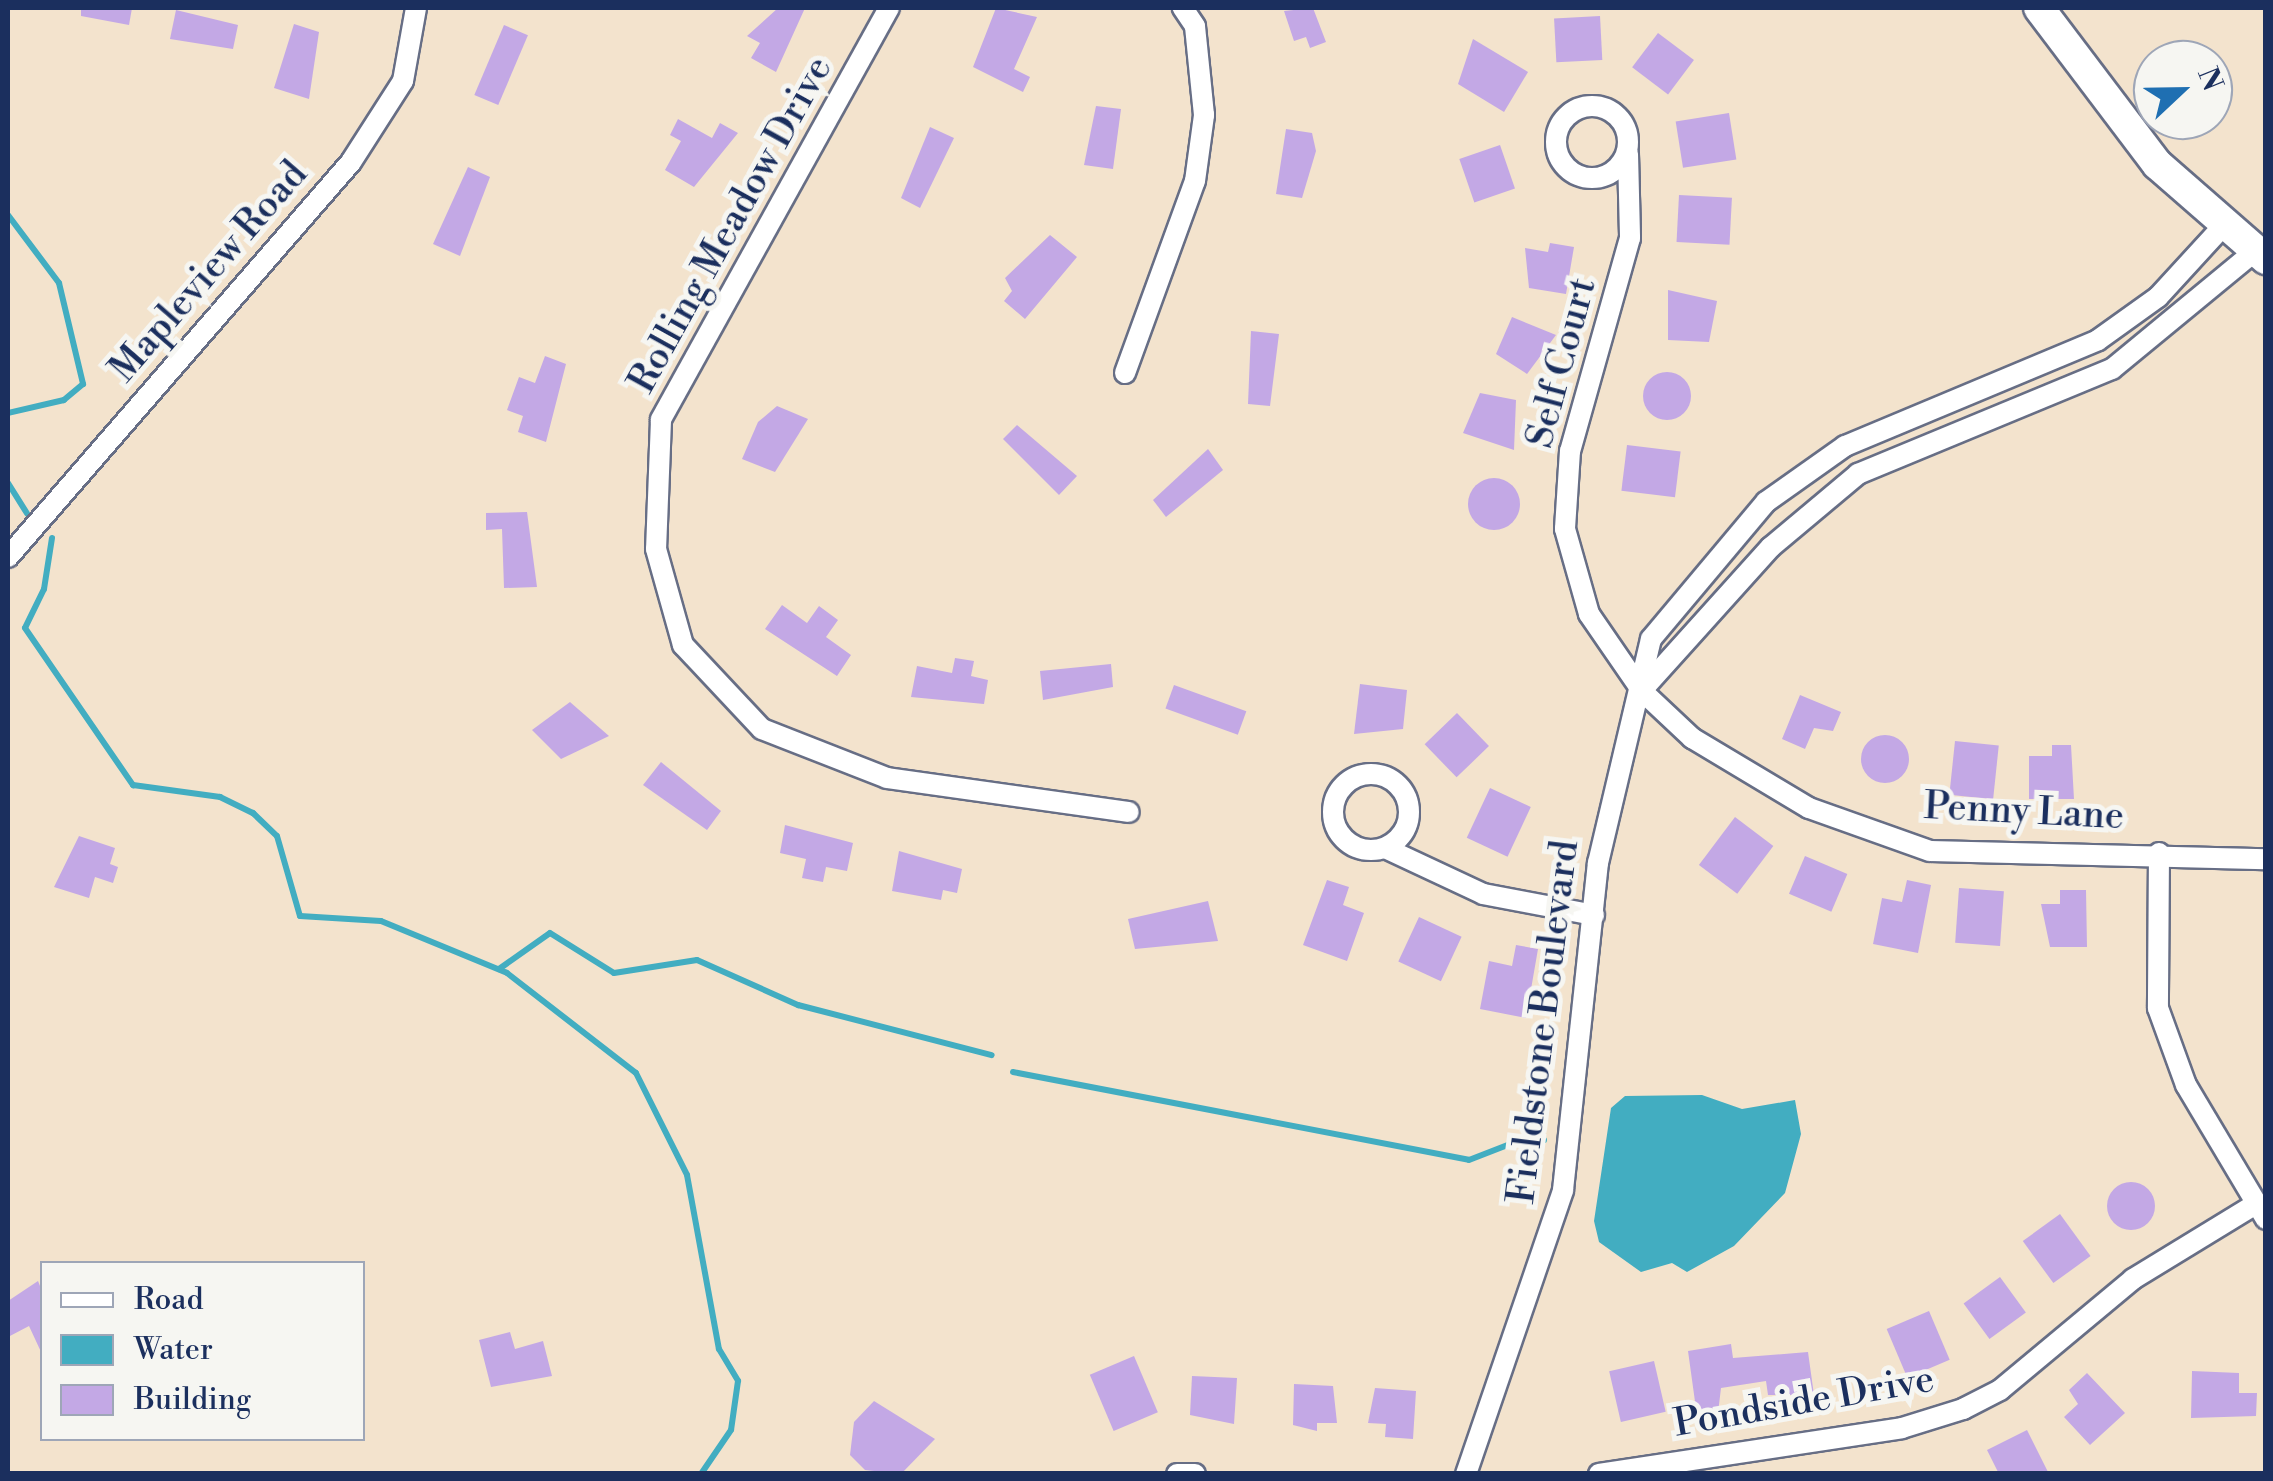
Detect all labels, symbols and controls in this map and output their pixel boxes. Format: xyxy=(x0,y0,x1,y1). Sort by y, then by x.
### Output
north arrow xyxy=(2133,40,2233,140)
street label: Rolling Meadow Drive xyxy=(620,49,842,401)
text: N xyxy=(2189,62,2230,96)
street label: Mapleview Road xyxy=(101,152,317,392)
street label: Self Court xyxy=(1517,273,1607,453)
street label: Penny Lane xyxy=(1923,784,2125,840)
street label: Fieldstone Boulevard xyxy=(1499,838,1589,1206)
legend xyxy=(40,1261,365,1441)
text: Road xyxy=(134,1281,204,1319)
text: Water xyxy=(134,1331,213,1369)
street label: Pondside Drive xyxy=(1670,1357,1938,1447)
text: Building xyxy=(134,1381,251,1419)

